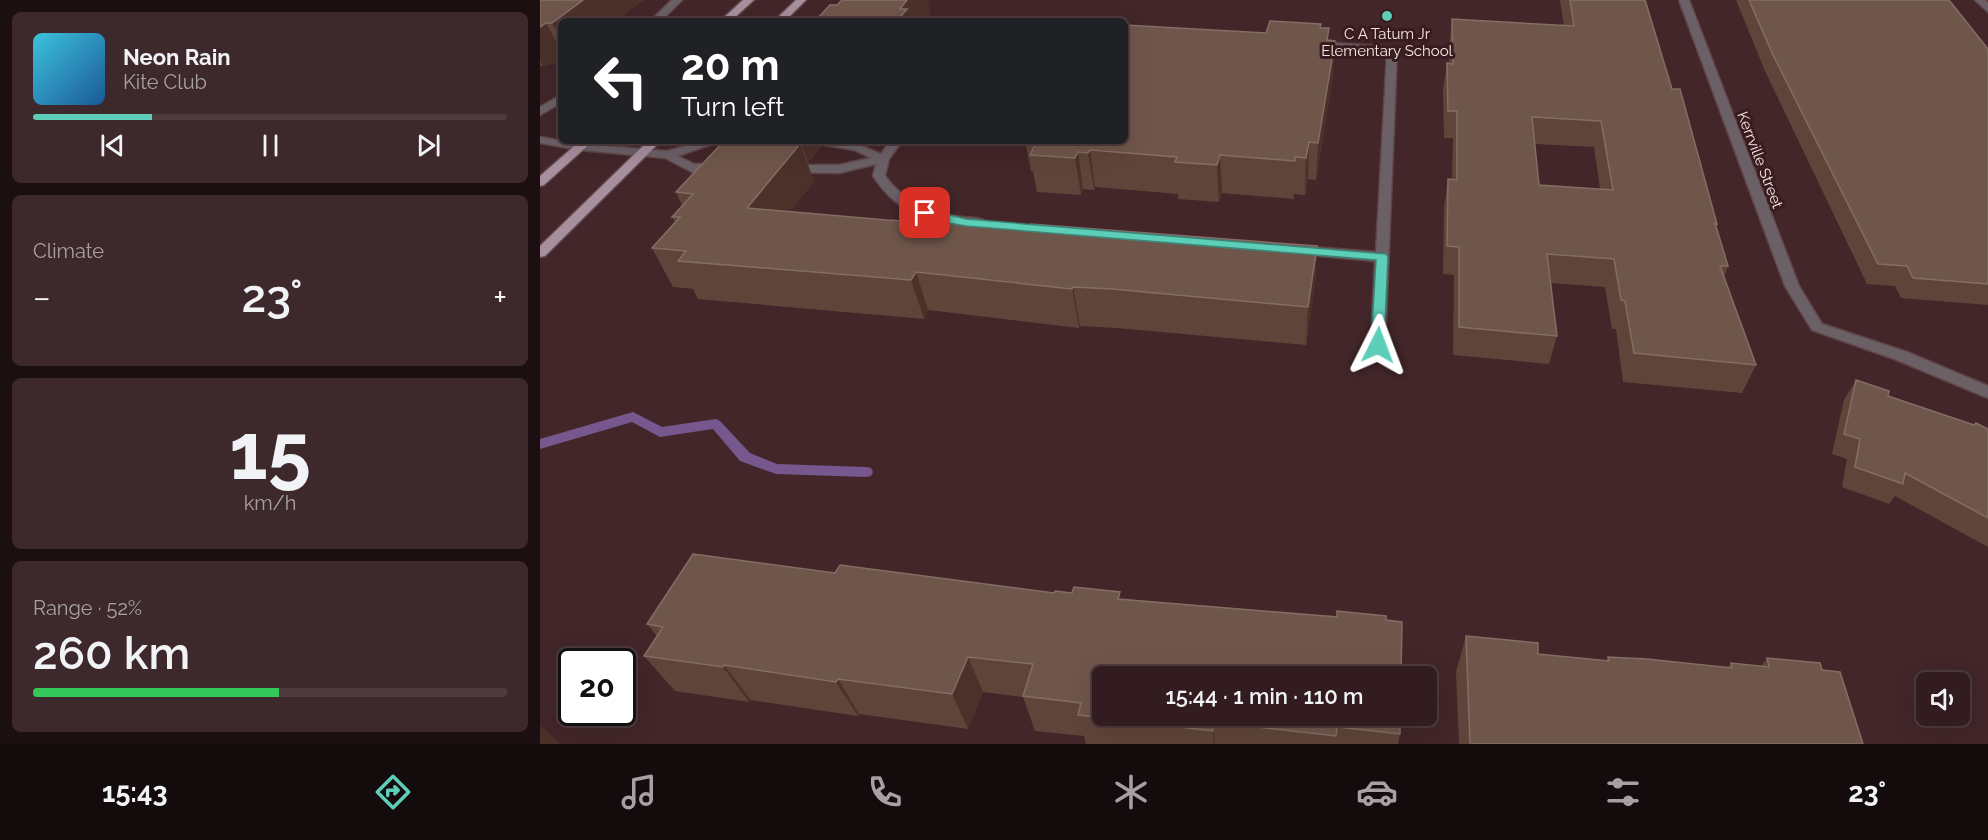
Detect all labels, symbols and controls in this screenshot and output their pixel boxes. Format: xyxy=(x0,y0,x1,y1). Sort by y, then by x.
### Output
marker: C A Tatum Jr Elementary School xyxy=(1380,9,1394,23)
place label: C A Tatum Jr Elementary School xyxy=(1321,25,1454,60)
text: 20 m xyxy=(681,41,780,90)
icon: left xyxy=(582,42,660,120)
text: Neon Rain xyxy=(123,44,231,70)
text: Kite Club xyxy=(123,70,207,94)
text: Turn left xyxy=(681,91,784,122)
street label: Kerrville Street xyxy=(1733,109,1787,211)
icon: previous xyxy=(96,129,129,162)
icon: pause xyxy=(254,129,287,162)
icon: next xyxy=(412,129,445,162)
pin xyxy=(899,187,950,238)
icon: arrive xyxy=(908,196,941,229)
text: Climate xyxy=(33,239,104,263)
text: 23° xyxy=(242,270,303,323)
text: − xyxy=(33,278,51,317)
text: + xyxy=(493,278,507,317)
position arrow xyxy=(1346,313,1410,377)
text: 15 xyxy=(229,406,311,497)
text: km/h xyxy=(244,491,296,515)
text: Range · 52% xyxy=(33,596,142,620)
text: 260 km xyxy=(33,627,190,680)
speed limit sign: 20 xyxy=(558,648,636,726)
map controls xyxy=(1916,672,1970,726)
button: sound xyxy=(1916,672,1970,726)
text: 15:44 · 1 min · 110 m xyxy=(1165,683,1364,709)
icon: directions xyxy=(372,771,414,813)
icon: music xyxy=(618,771,660,813)
icon: phone xyxy=(864,771,906,813)
icon: climate xyxy=(1110,771,1152,813)
icon: car xyxy=(1356,771,1398,813)
icon: filters xyxy=(1602,771,1644,813)
text: 15:43 xyxy=(102,777,168,808)
text: 23° xyxy=(1848,777,1886,808)

